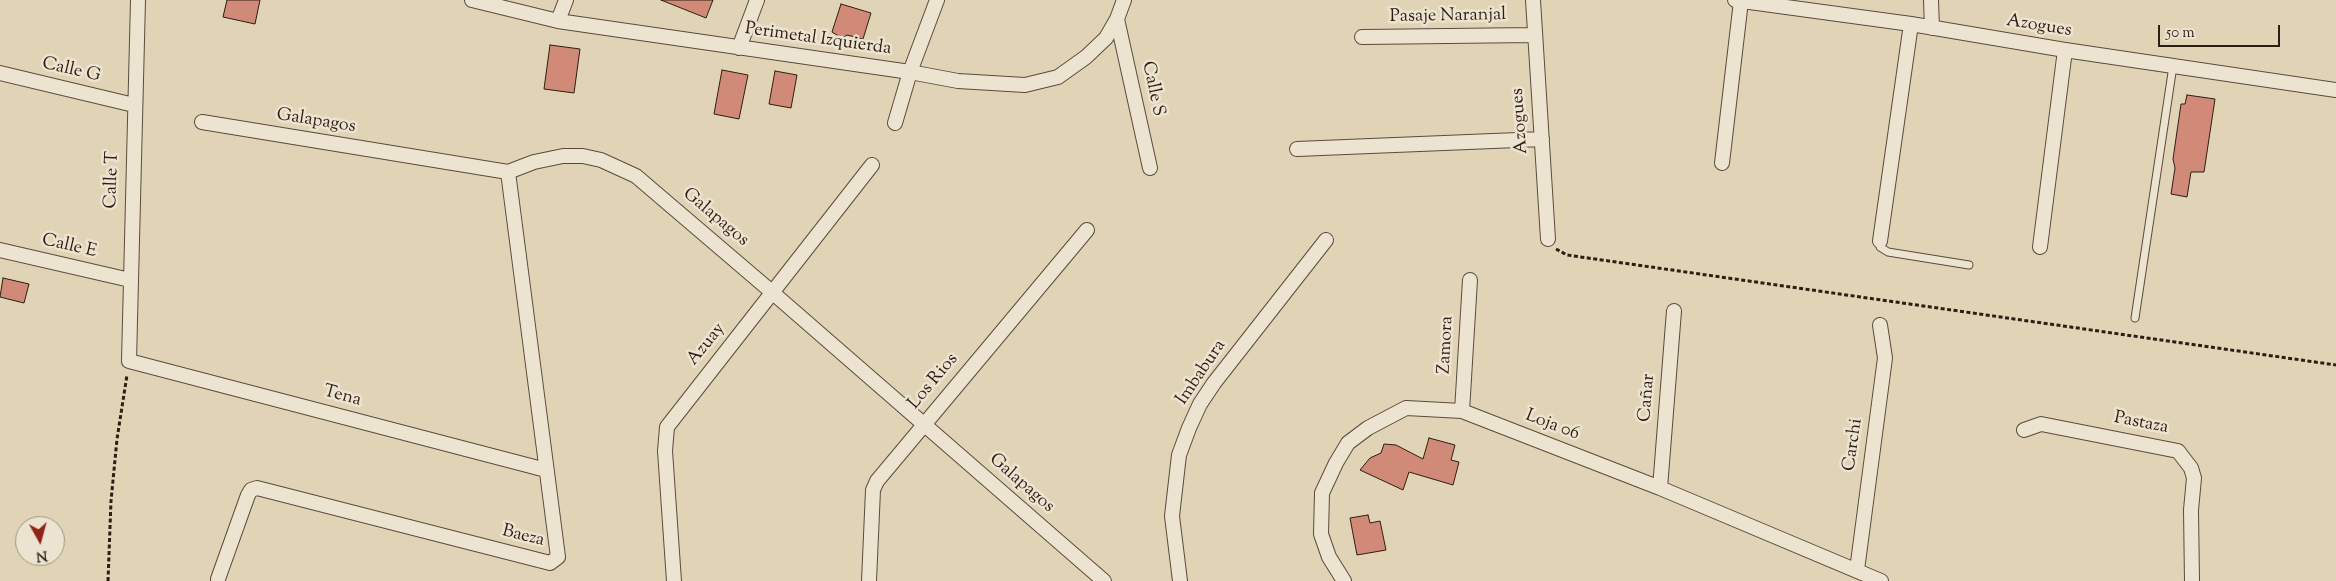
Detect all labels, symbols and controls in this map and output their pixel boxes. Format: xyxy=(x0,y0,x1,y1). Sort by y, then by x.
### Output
street label: Pasaje Naranjal xyxy=(1390,5,1506,29)
street label: Azogues xyxy=(2005,11,2073,43)
scale bar xyxy=(2161,15,2284,47)
street label: Perimetal Izquierda xyxy=(743,19,893,61)
text: 50 m xyxy=(2166,23,2195,44)
street label: Calle G xyxy=(40,54,102,88)
street label: Calle S xyxy=(1136,60,1168,118)
street label: Azogues xyxy=(1508,87,1534,155)
street label: Galapagos xyxy=(275,105,357,139)
street label: Calle T xyxy=(101,151,125,209)
street label: Galapagos xyxy=(677,184,753,252)
street label: Calle E xyxy=(40,230,98,264)
street label: Zamora xyxy=(1435,315,1459,375)
street label: Azuay xyxy=(683,319,731,371)
street label: Imbabura xyxy=(1172,336,1232,410)
street label: Los Rios xyxy=(904,350,964,414)
street label: Cañar xyxy=(1635,373,1661,423)
street label: Tena xyxy=(321,382,363,412)
street label: Loja 06 xyxy=(1522,406,1582,446)
street label: Pastaza xyxy=(2112,408,2170,440)
street label: Carchi xyxy=(1840,417,1868,473)
street label: Galapagos xyxy=(984,450,1058,518)
north arrow xyxy=(15,516,65,566)
street label: Baeza xyxy=(500,521,546,553)
text: N xyxy=(35,544,48,566)

